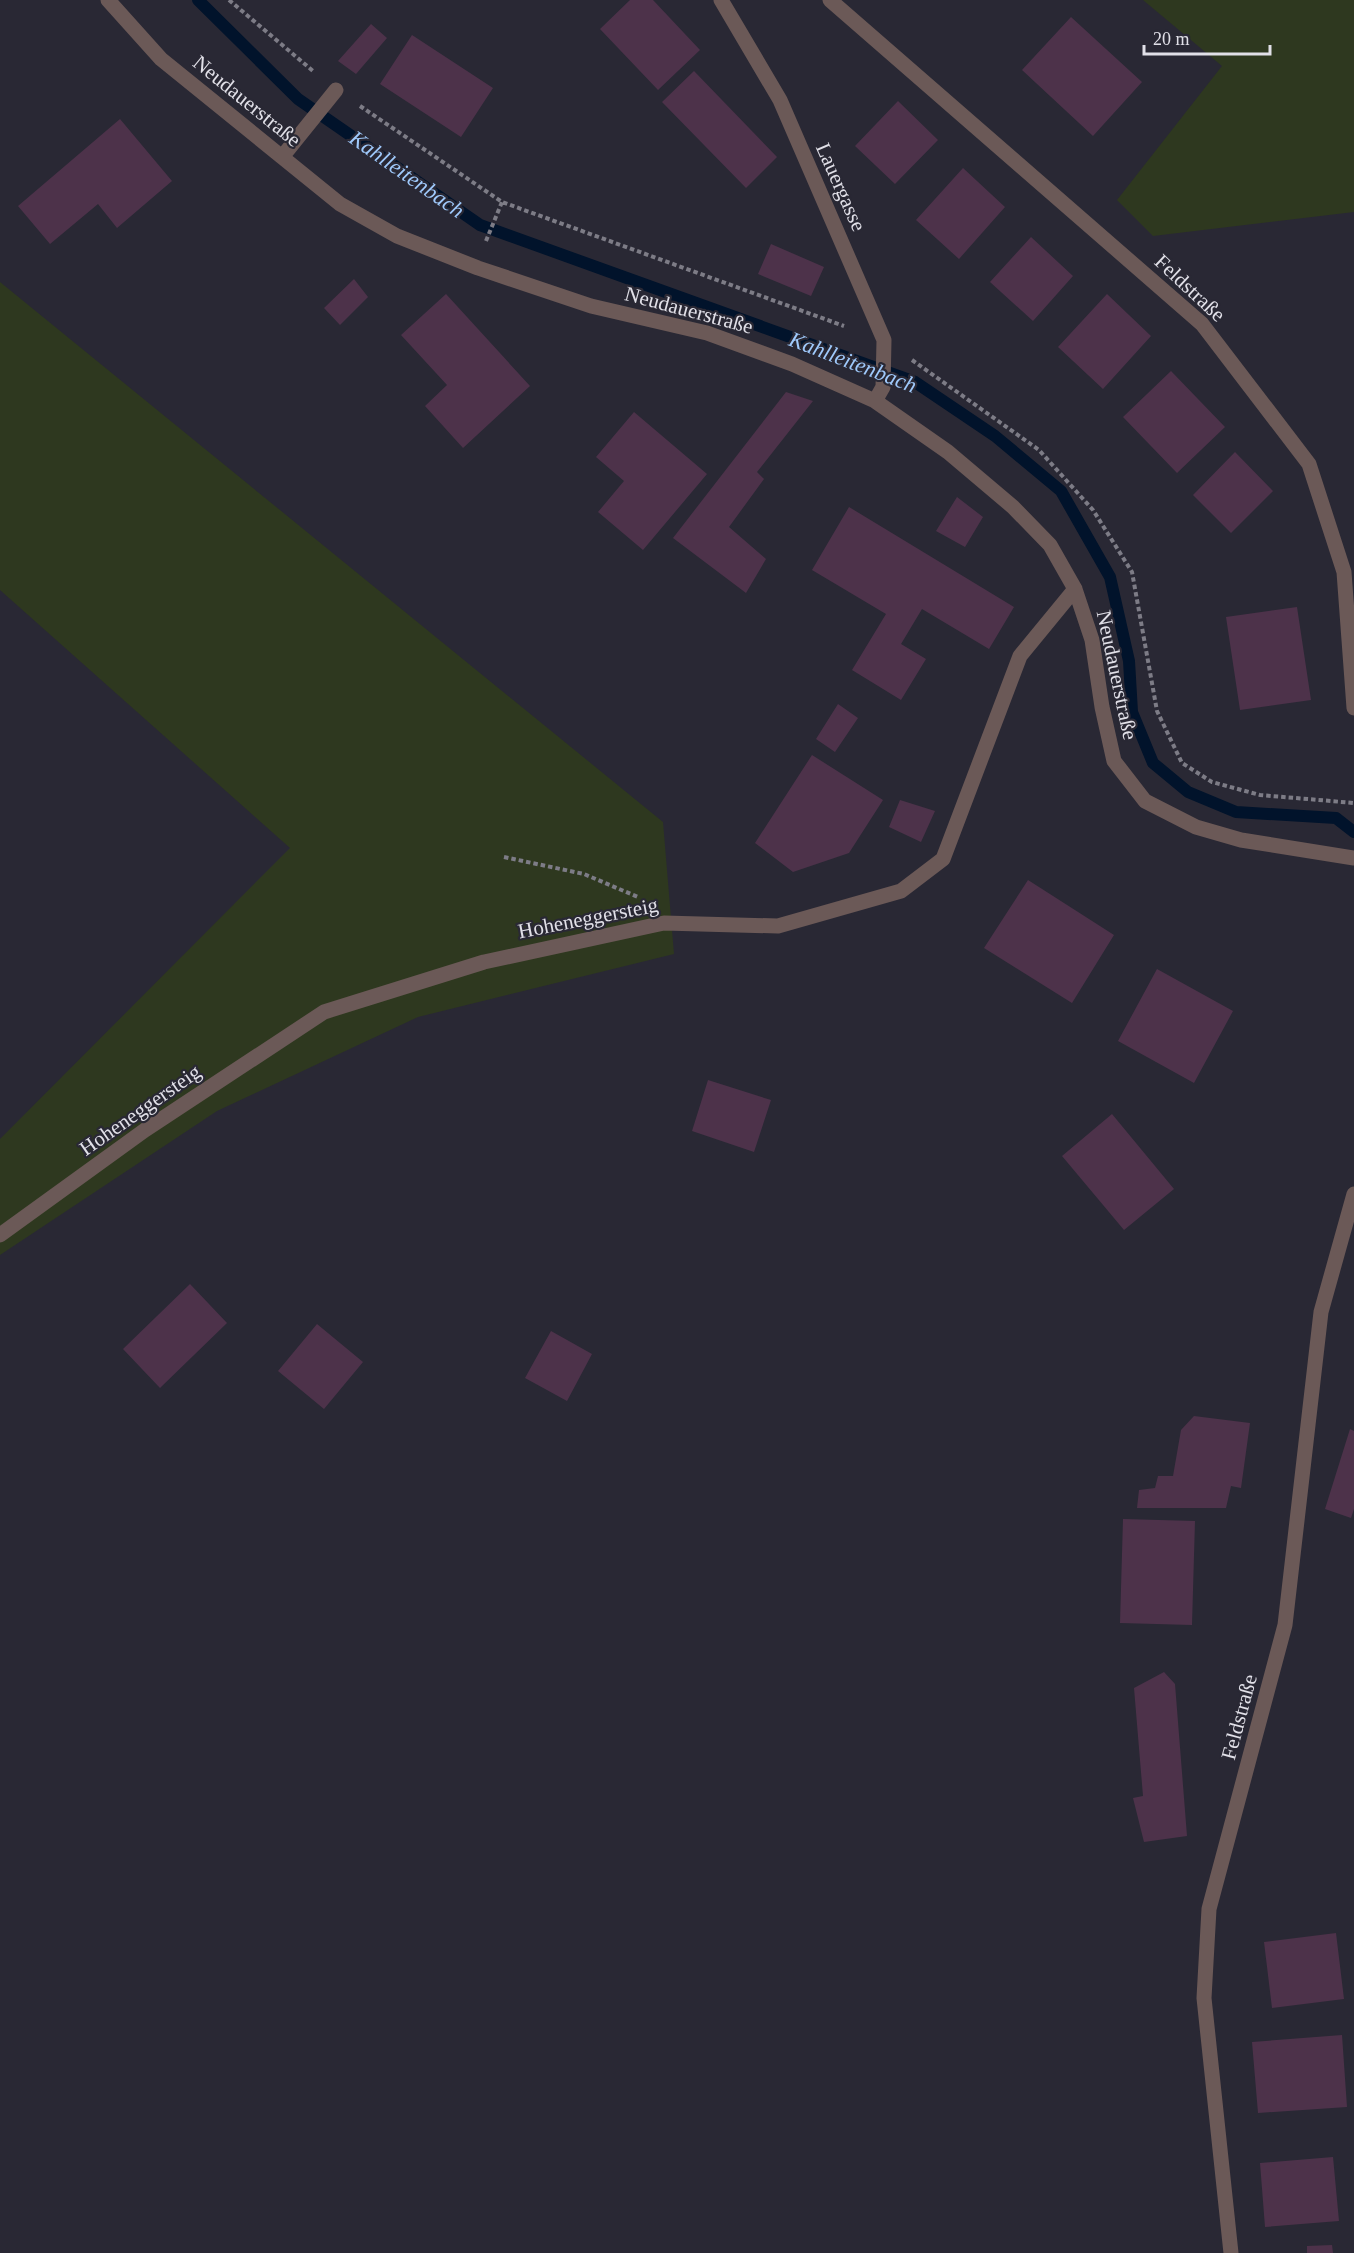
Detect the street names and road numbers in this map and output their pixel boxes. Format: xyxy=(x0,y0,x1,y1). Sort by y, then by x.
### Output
street label: Neudauerstraße xyxy=(188,50,306,152)
street label: Lauergasse xyxy=(811,139,871,235)
street label: Feldstraße xyxy=(1150,249,1230,327)
street label: Neudauerstraße xyxy=(622,281,756,339)
street label: Neudauerstraße xyxy=(1092,608,1142,742)
street label: Hoheneggersteig xyxy=(516,893,661,943)
street label: Hoheneggersteig xyxy=(75,1059,206,1161)
street label: Feldstraße xyxy=(1216,1672,1262,1762)

